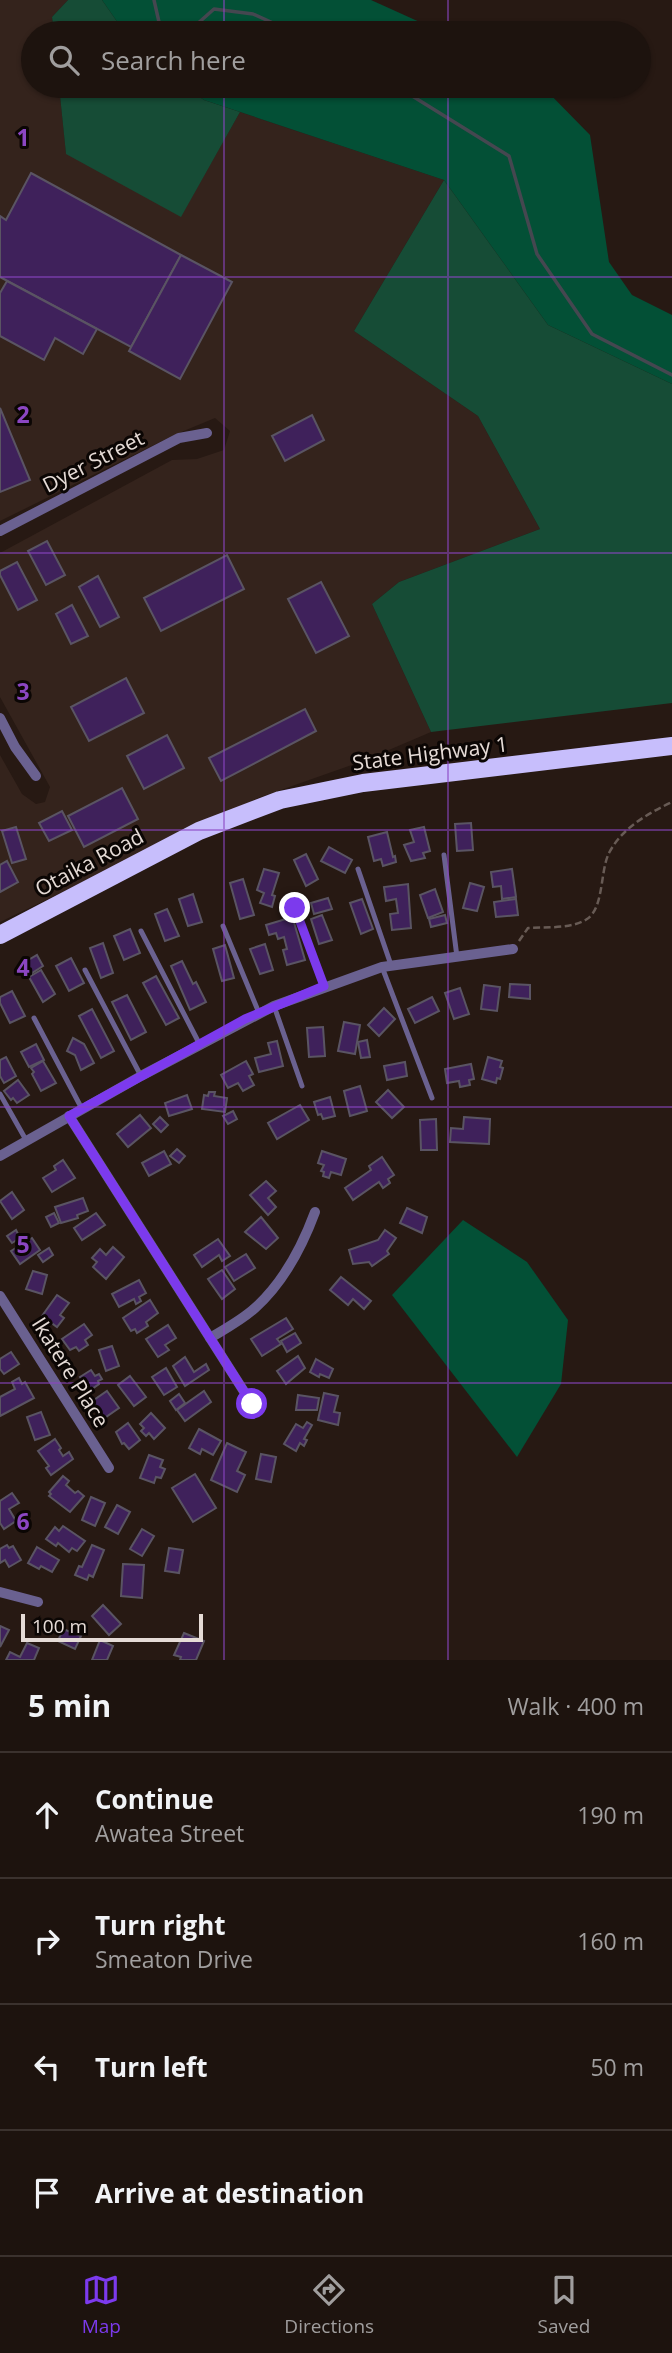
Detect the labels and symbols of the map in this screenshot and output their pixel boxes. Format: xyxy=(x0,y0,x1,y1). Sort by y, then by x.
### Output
text: 1 xyxy=(16,121,30,153)
text: 2 xyxy=(16,398,30,430)
street label: Dyer Street xyxy=(38,423,148,499)
text: 3 xyxy=(16,675,30,707)
street label: State Highway 1 xyxy=(351,730,509,776)
street label: Otaika Road xyxy=(30,822,148,902)
route end xyxy=(279,892,310,923)
text: 4 xyxy=(16,951,30,983)
text: 5 xyxy=(16,1228,30,1260)
street label: Ikatere Place xyxy=(26,1312,116,1432)
route start xyxy=(236,1388,267,1419)
text: 6 xyxy=(16,1505,30,1537)
scale bar xyxy=(21,1611,203,1643)

